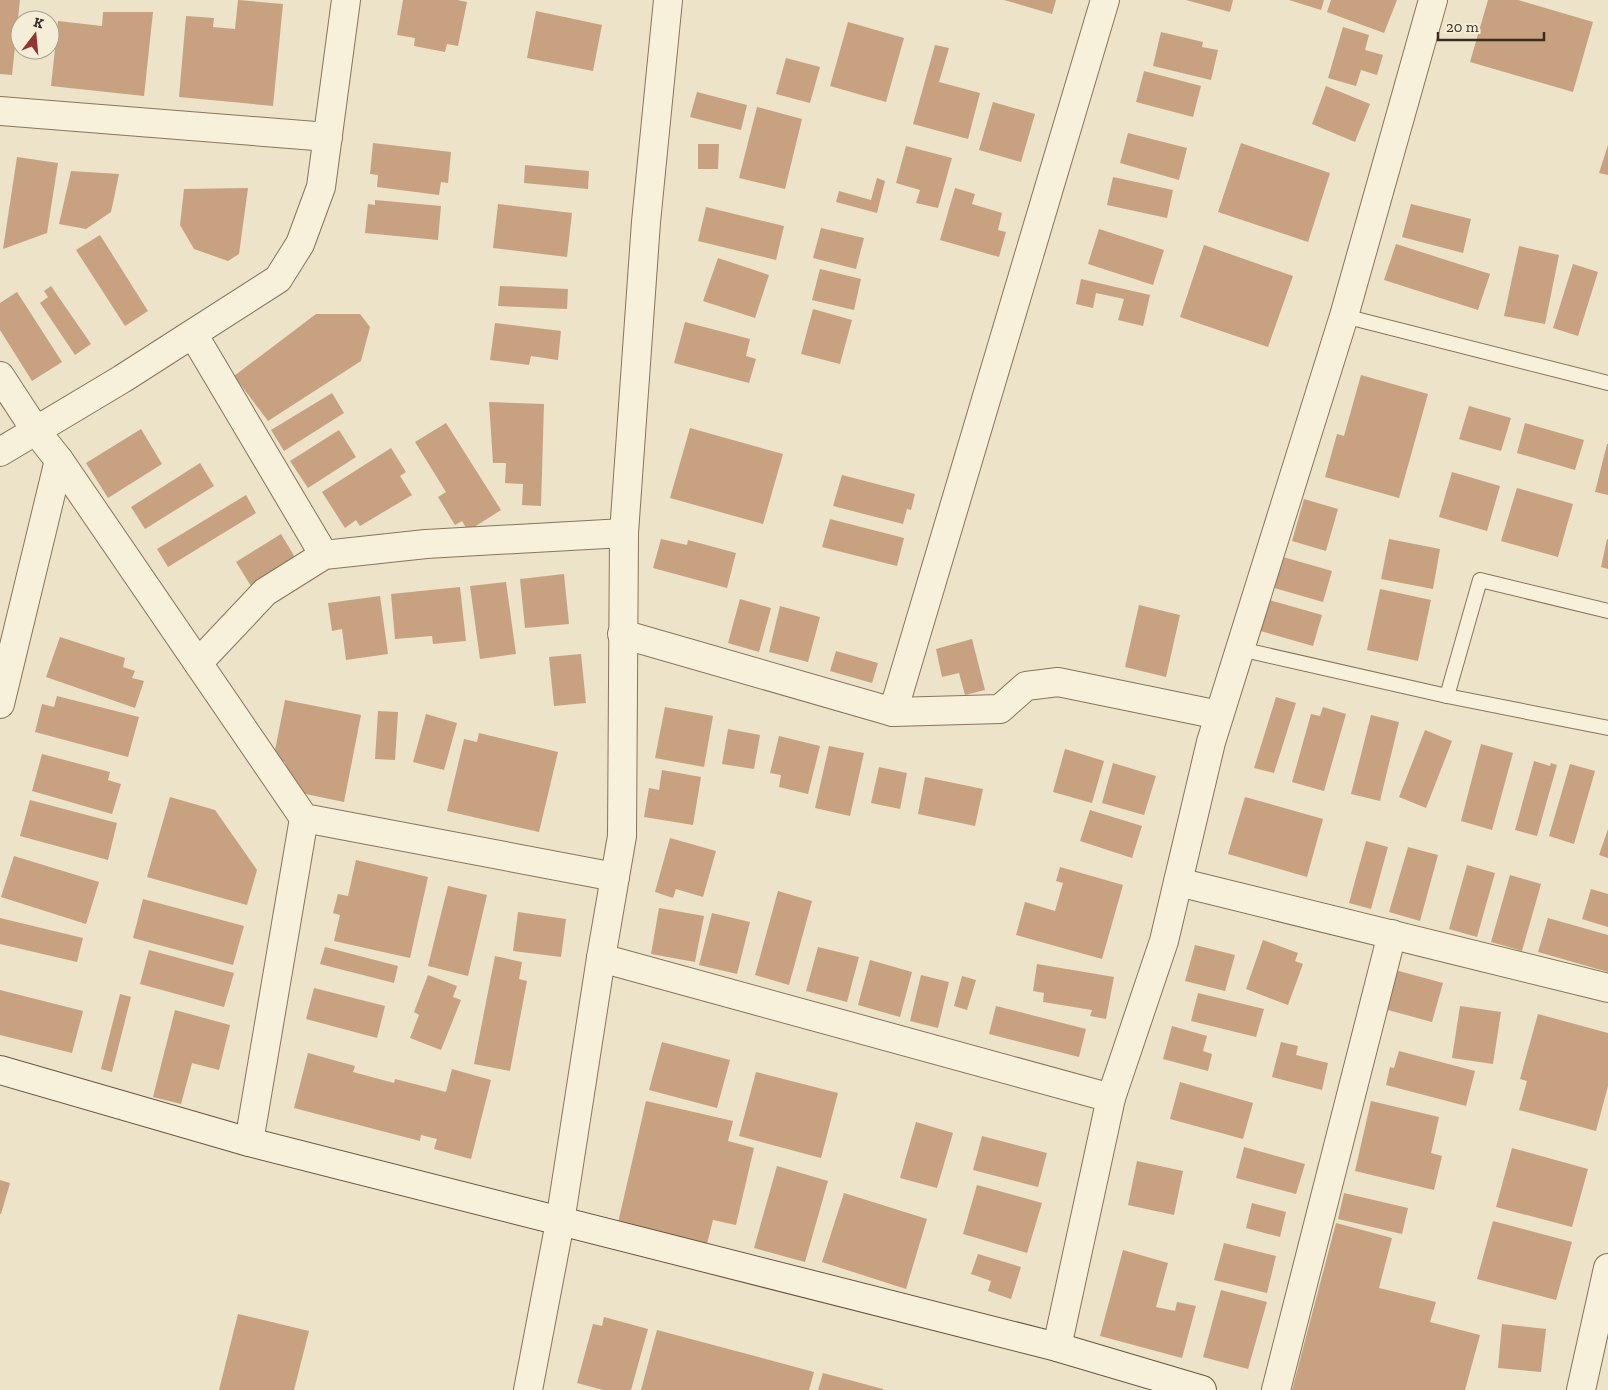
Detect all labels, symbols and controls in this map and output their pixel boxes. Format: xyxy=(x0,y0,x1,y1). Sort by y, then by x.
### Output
north arrow xyxy=(10,10,60,60)
scale bar xyxy=(1438,10,1544,42)
text: K xyxy=(32,14,46,33)
text: 20 m xyxy=(1446,18,1479,36)

